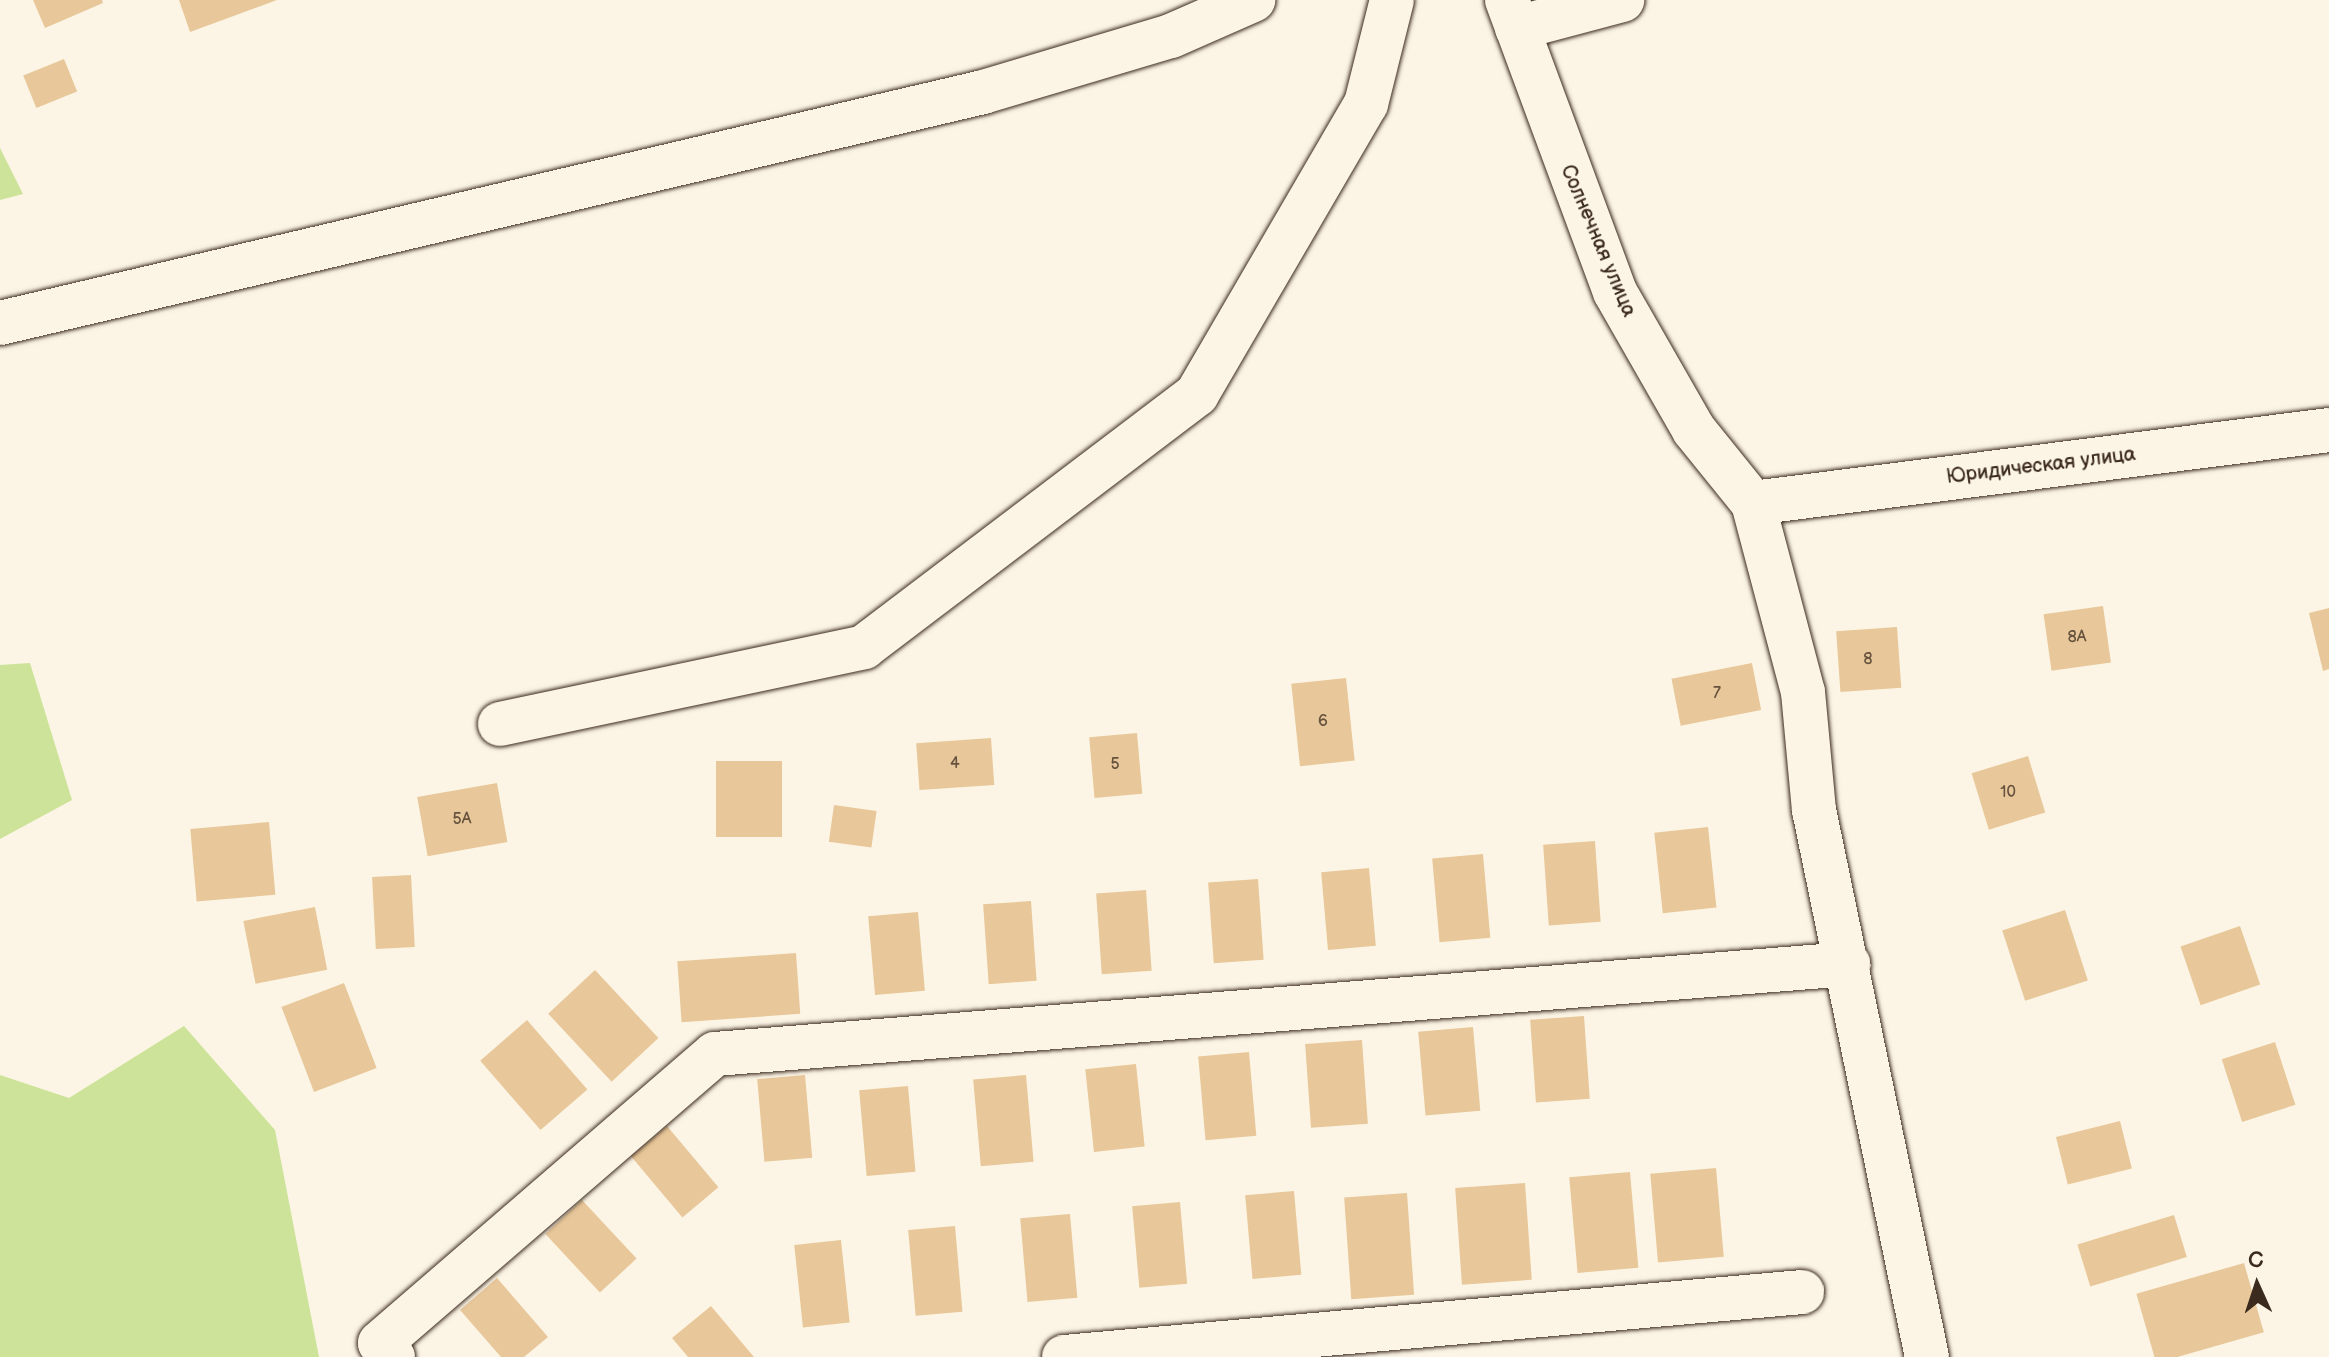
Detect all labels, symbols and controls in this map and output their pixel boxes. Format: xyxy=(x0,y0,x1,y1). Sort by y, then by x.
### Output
street label: Солнечная улица xyxy=(1555,161,1641,321)
street label: Юридическая улица xyxy=(1945,442,2137,490)
house number: 8А xyxy=(2067,628,2087,648)
house number: 8 xyxy=(1863,650,1873,670)
house number: 7 xyxy=(1713,684,1721,704)
house number: 6 xyxy=(1318,712,1328,732)
house number: 4 xyxy=(950,754,960,774)
house number: 5 xyxy=(1110,755,1120,775)
house number: 10 xyxy=(2000,783,2016,803)
house number: 5А xyxy=(453,810,471,830)
north arrow xyxy=(2217,1245,2297,1325)
text: С xyxy=(2247,1247,2264,1274)

